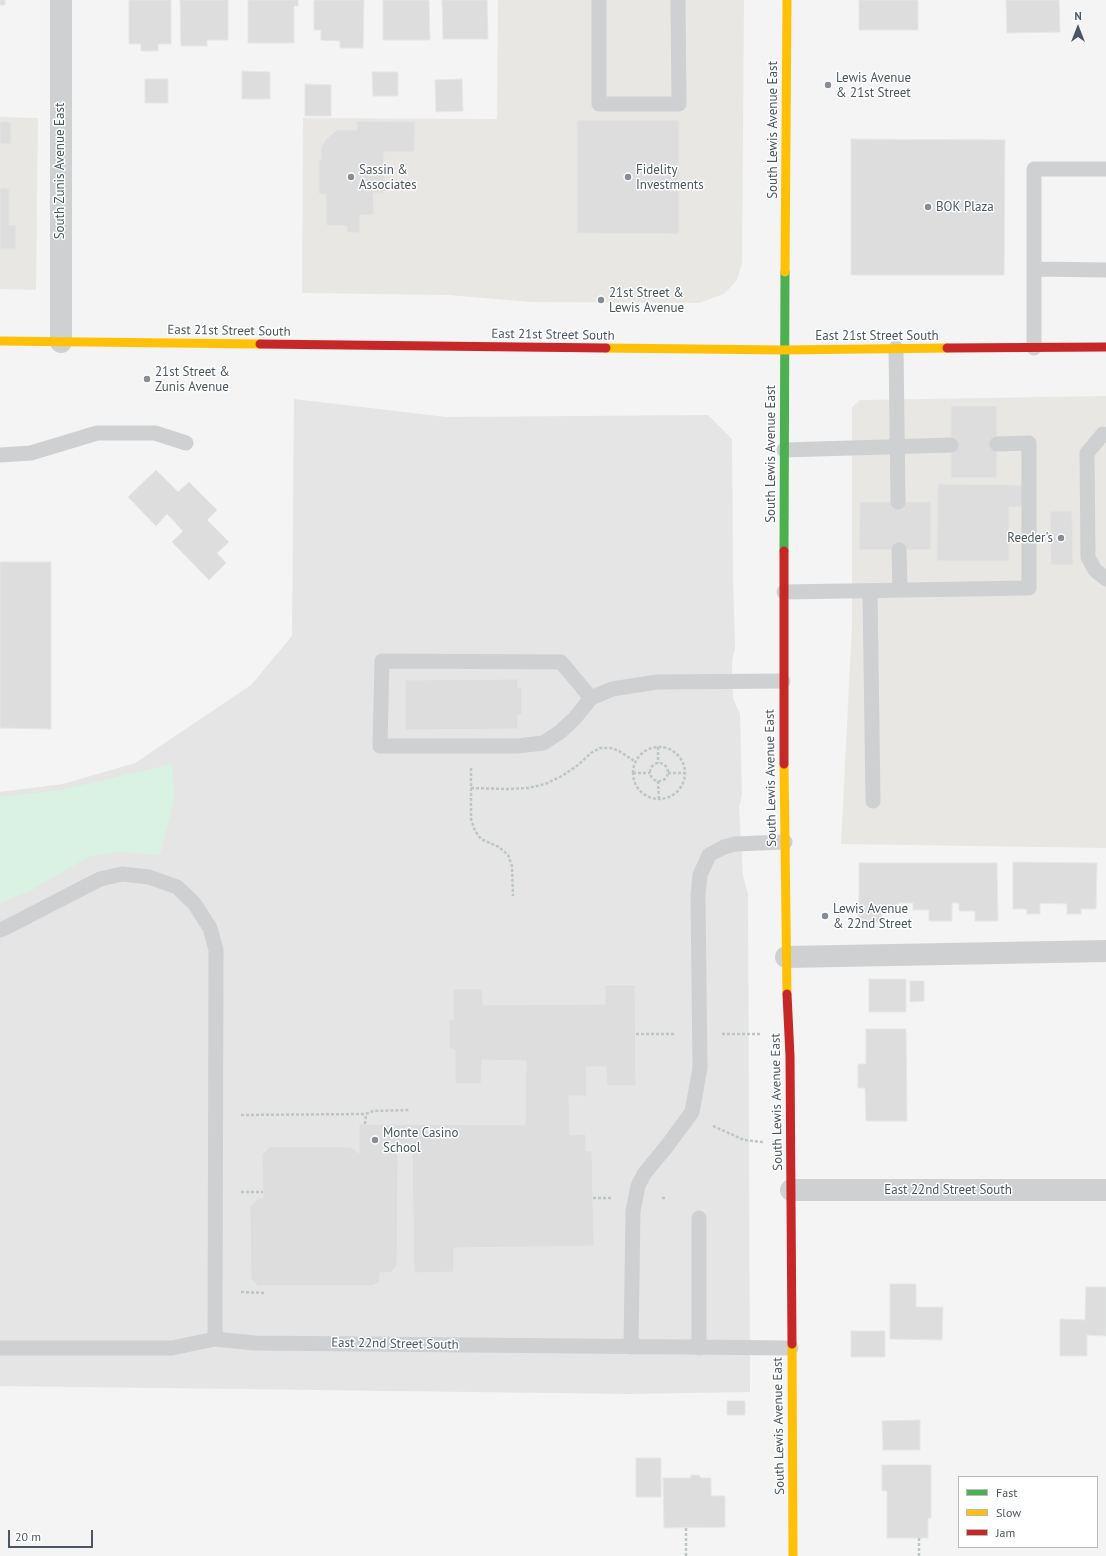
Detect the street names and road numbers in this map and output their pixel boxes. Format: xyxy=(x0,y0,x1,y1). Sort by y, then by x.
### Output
street label: South Lewis Avenue East xyxy=(765,61,781,199)
street label: South Zunis Avenue East xyxy=(52,103,68,239)
street label: East 21st Street South xyxy=(167,322,291,340)
street label: East 21st Street South xyxy=(491,326,615,344)
street label: East 21st Street South xyxy=(815,328,939,344)
street label: South Lewis Avenue East xyxy=(763,385,779,523)
street label: South Lewis Avenue East xyxy=(762,709,780,847)
street label: South Lewis Avenue East xyxy=(768,1033,786,1171)
street label: East 22nd Street South xyxy=(884,1182,1012,1198)
street label: East 22nd Street South xyxy=(331,1335,459,1353)
street label: South Lewis Avenue East xyxy=(770,1357,788,1495)

